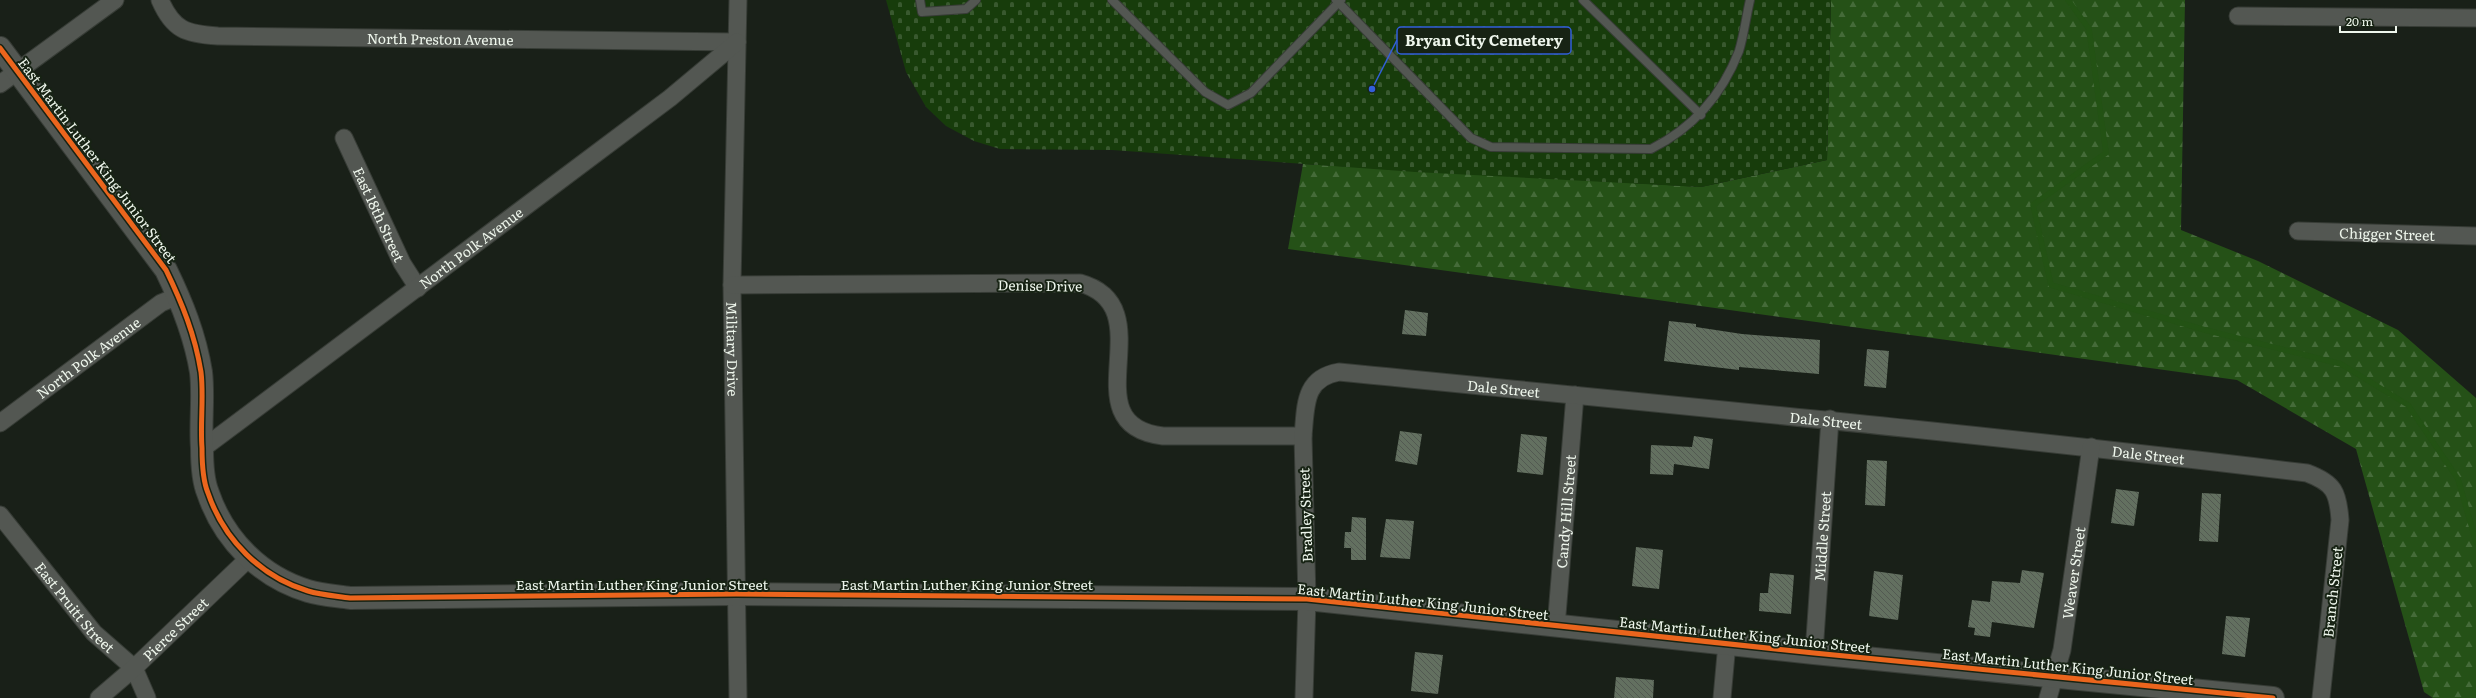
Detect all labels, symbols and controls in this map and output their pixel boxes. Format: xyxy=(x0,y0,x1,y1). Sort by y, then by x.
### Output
scale bar xyxy=(2340,8,2396,34)
text: 20 m xyxy=(2346,12,2373,30)
callout: Bryan City Cemetery xyxy=(1397,27,1571,54)
street label: North Preston Avenue xyxy=(367,28,514,49)
text: Bryan City Cemetery xyxy=(1405,28,1564,51)
street label: East Martin Luther King Junior Street xyxy=(14,53,182,267)
street label: East 18th Street xyxy=(349,164,410,265)
street label: North Polk Avenue xyxy=(415,202,527,293)
street label: Chigger Street xyxy=(2339,222,2435,245)
street label: Denise Drive xyxy=(997,274,1083,296)
street label: Military Drive xyxy=(722,301,744,396)
street label: North Polk Avenue xyxy=(32,312,144,403)
street label: Dale Street xyxy=(1466,375,1541,402)
street label: Dale Street xyxy=(1789,407,1864,434)
street label: Dale Street xyxy=(2111,440,2186,469)
street label: Candy Hill Street xyxy=(1551,453,1580,569)
street label: Bradley Street xyxy=(1293,467,1317,563)
street label: Middle Street xyxy=(1809,490,1835,582)
street label: Weaver Street xyxy=(2057,525,2090,620)
street label: Branch Street xyxy=(2317,545,2347,639)
street label: East Pruitt Street xyxy=(31,557,120,657)
street label: East Martin Luther King Junior Street xyxy=(516,574,769,594)
street label: East Martin Luther King Junior Street xyxy=(841,574,1094,594)
street label: East Martin Luther King Junior Street xyxy=(1296,578,1550,624)
street label: Pierce Street xyxy=(138,592,213,665)
street label: East Martin Luther King Junior Street xyxy=(1618,611,1872,657)
street label: East Martin Luther King Junior Street xyxy=(1941,643,2195,689)

